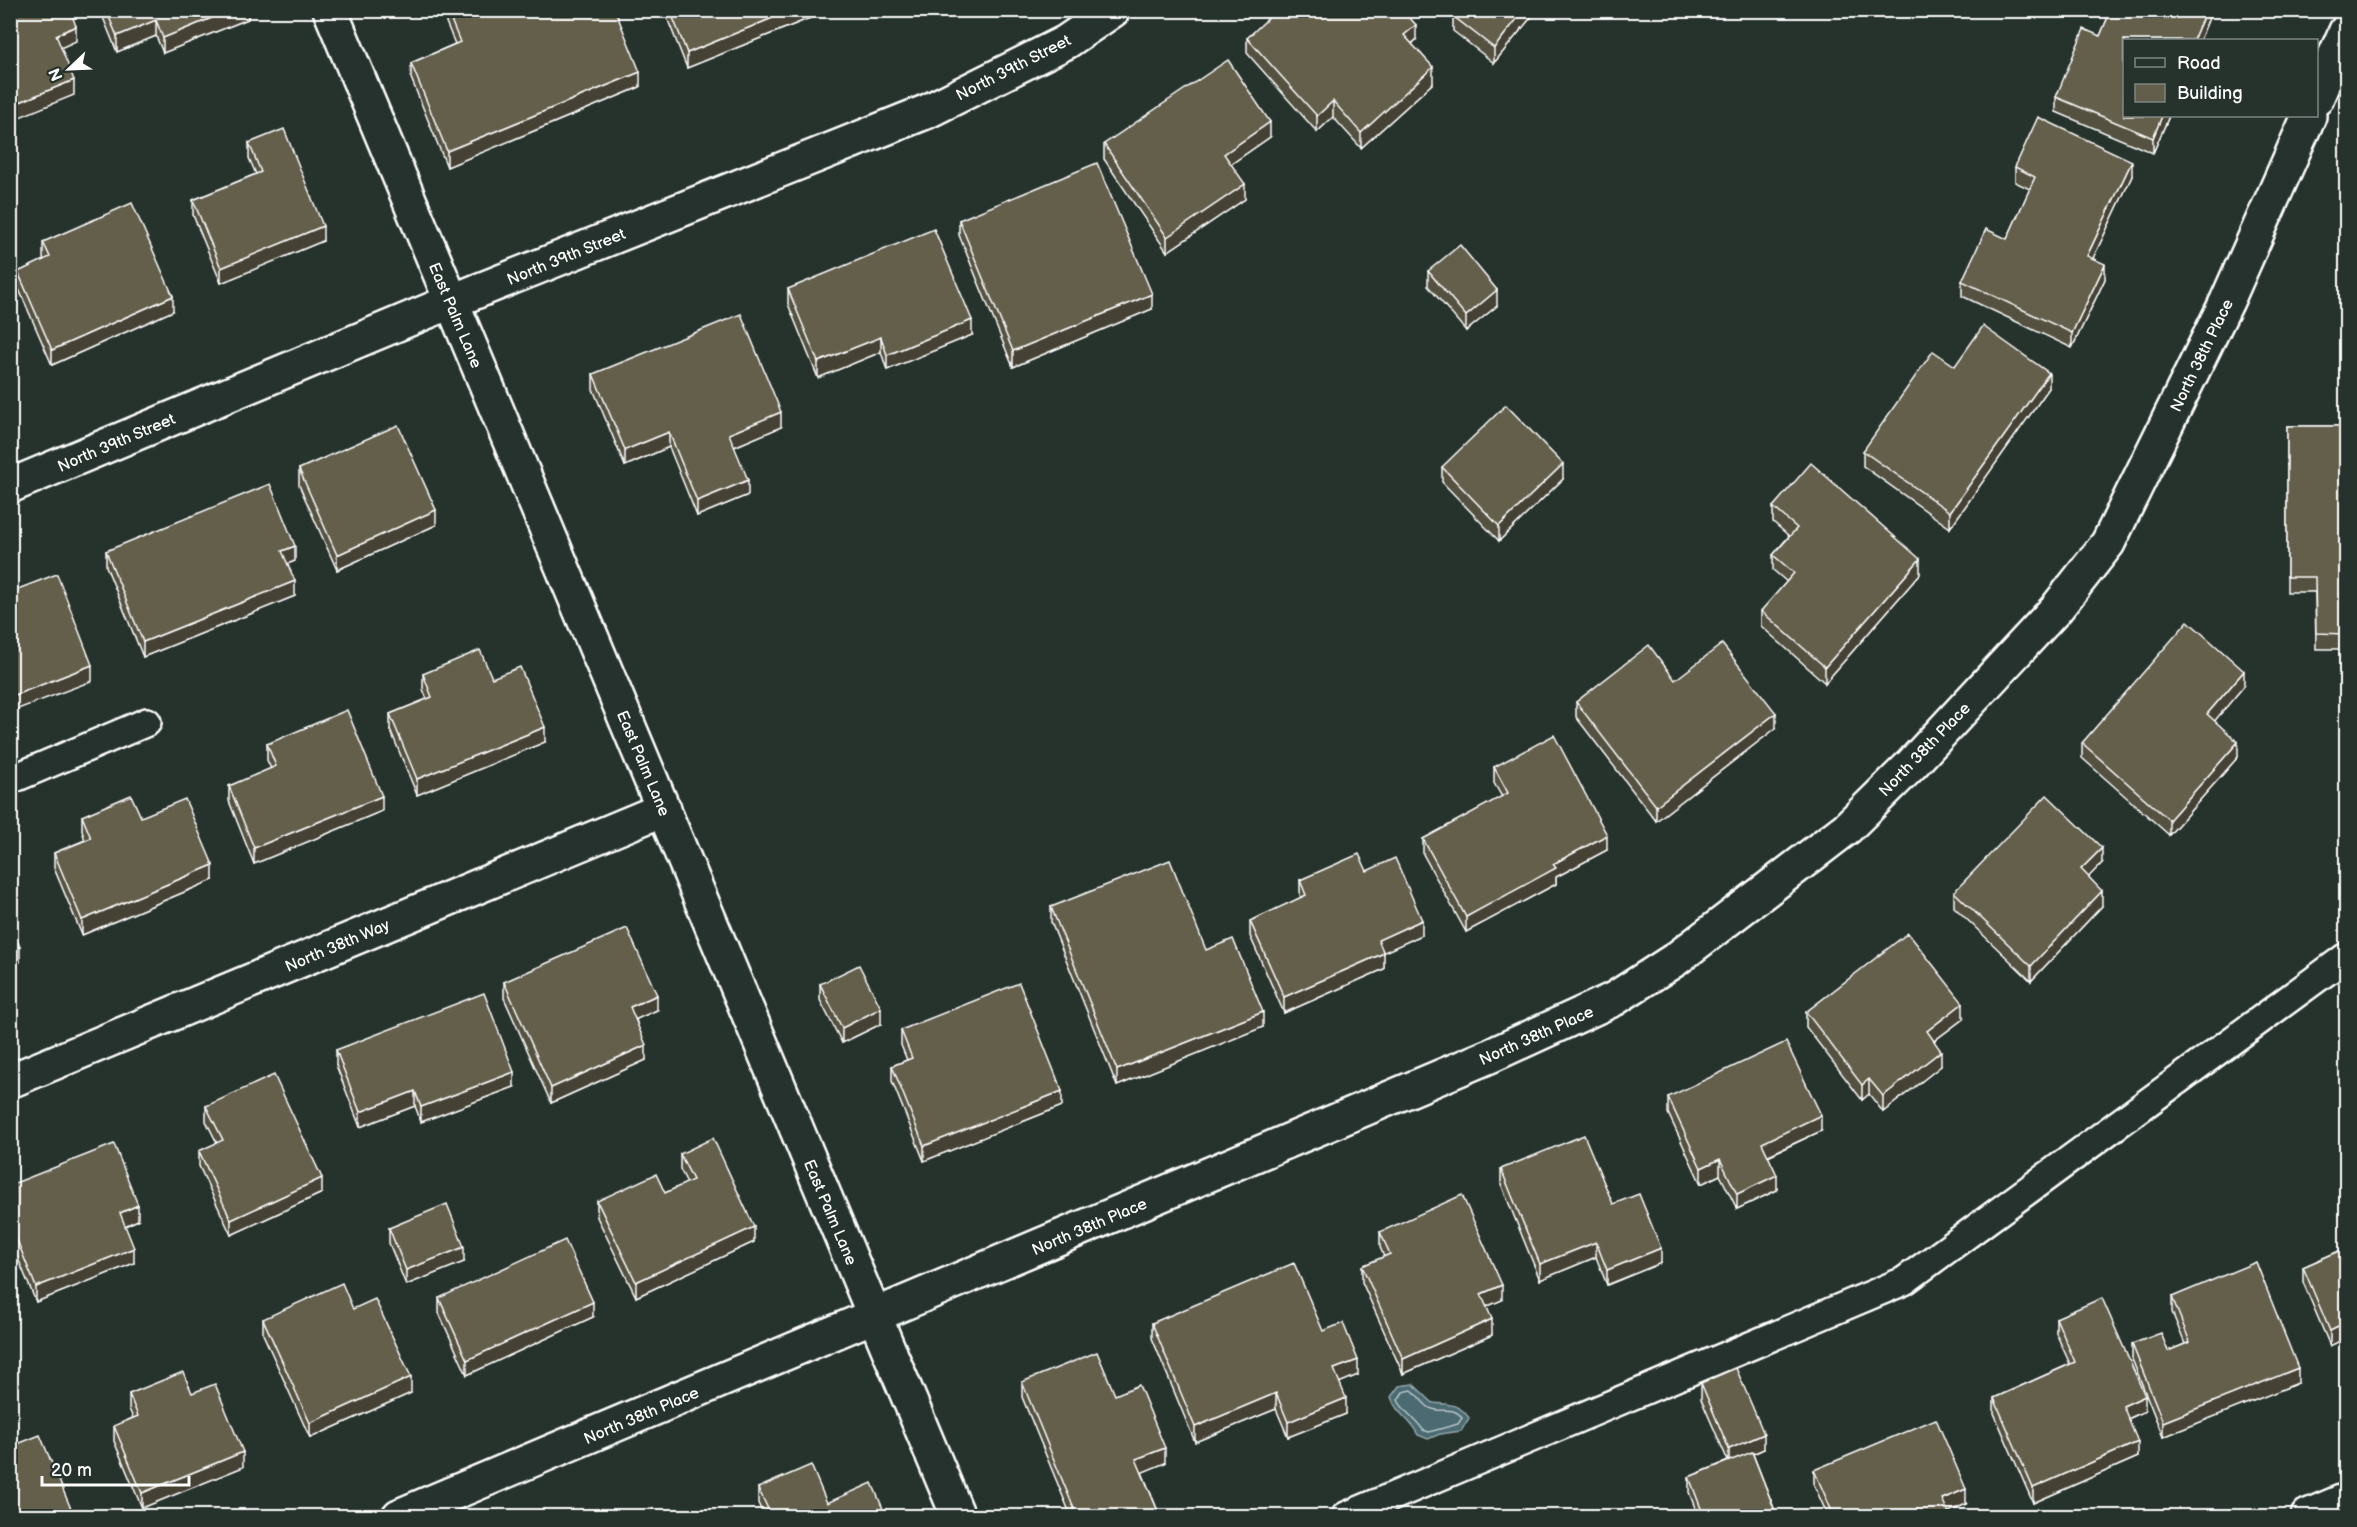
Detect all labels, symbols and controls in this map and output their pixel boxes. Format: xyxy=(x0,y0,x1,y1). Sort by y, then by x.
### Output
street label: North 39th Street xyxy=(953,31,1074,105)
north arrow xyxy=(39,39,99,99)
legend xyxy=(2123,39,2318,117)
text: Road xyxy=(2177,53,2221,74)
text: N xyxy=(45,65,68,84)
text: Building xyxy=(2177,83,2243,104)
street label: North 39th Street xyxy=(505,225,629,290)
street label: East Palm Lane xyxy=(424,260,486,372)
street label: North 38th Place xyxy=(2167,296,2238,415)
street label: North 39th Street xyxy=(55,410,178,477)
street label: North 38th Place xyxy=(1876,699,1975,801)
street label: East Palm Lane xyxy=(612,708,674,820)
street label: North 38th Way xyxy=(282,916,393,977)
street label: North 38th Place xyxy=(1477,1002,1597,1070)
street label: East Palm Lane xyxy=(799,1157,861,1269)
street label: North 38th Place xyxy=(1029,1194,1150,1260)
street label: North 38th Place xyxy=(581,1383,702,1449)
scale bar xyxy=(42,1449,189,1487)
text: 20 m xyxy=(51,1460,92,1481)

